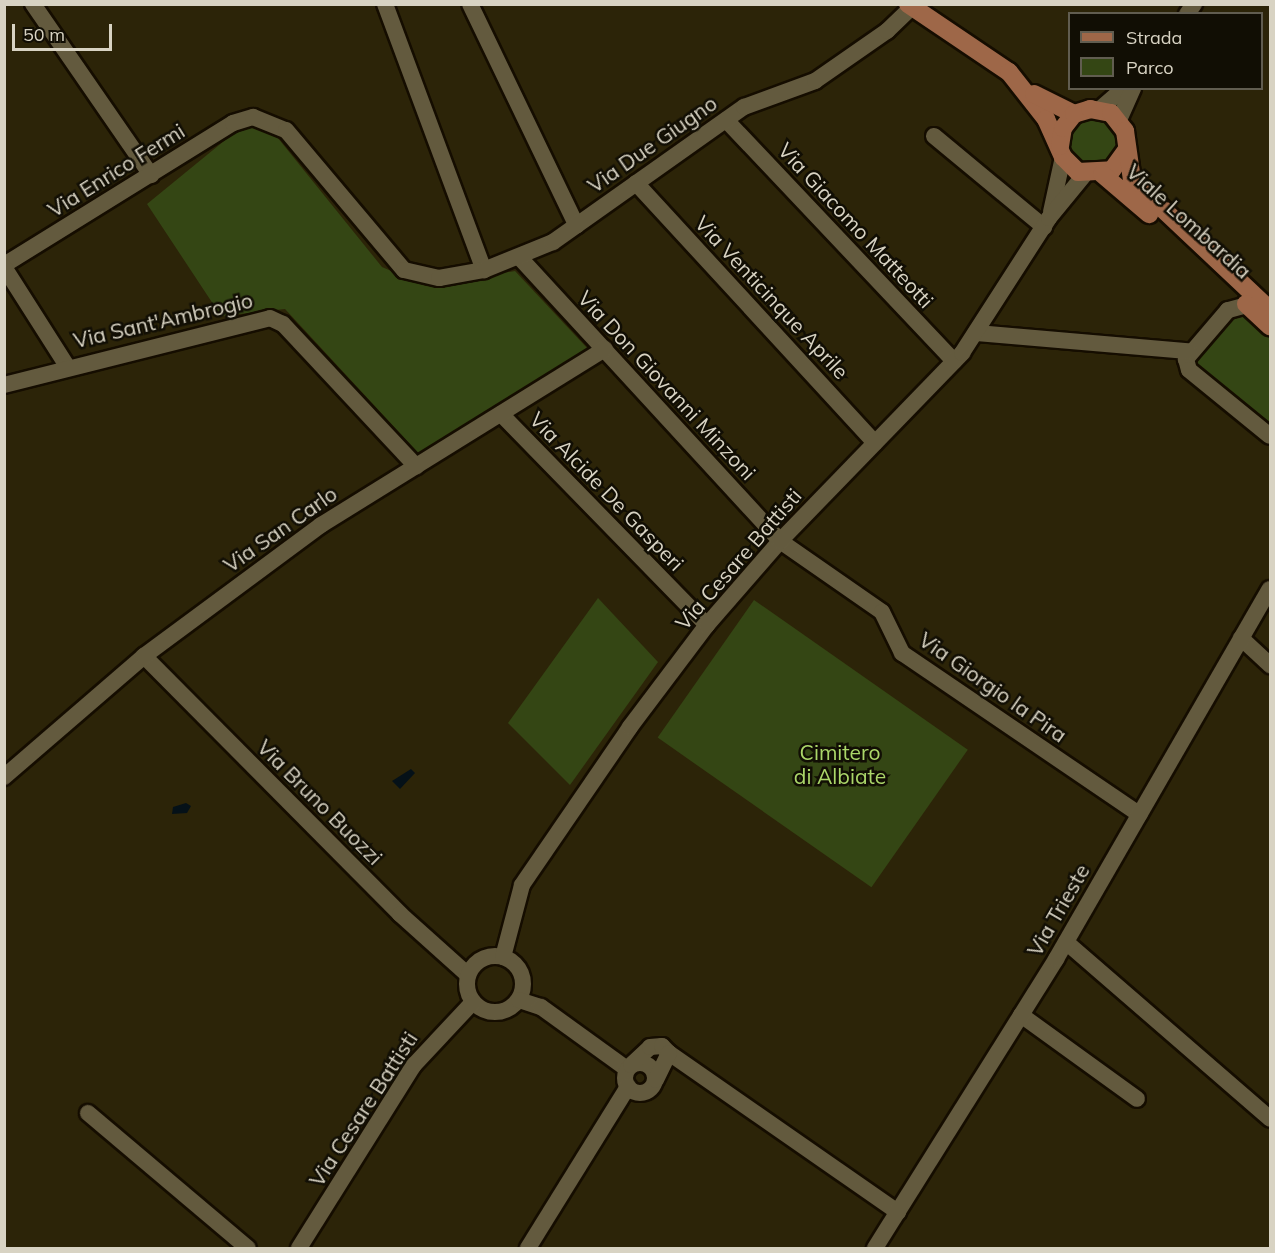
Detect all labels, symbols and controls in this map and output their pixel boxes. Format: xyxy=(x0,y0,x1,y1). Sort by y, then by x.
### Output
scale bar xyxy=(15,12,116,50)
legend xyxy=(1068,12,1263,90)
text: 50 m xyxy=(23,23,65,46)
text: Strada xyxy=(1126,26,1182,49)
text: Parco xyxy=(1126,56,1174,79)
street label: Via Due Giugno xyxy=(583,90,721,198)
street label: Via Enrico Fermi xyxy=(43,118,189,222)
street label: Via Giacomo Matteotti xyxy=(773,137,939,313)
street label: Viale Lombardia xyxy=(1122,159,1256,283)
street label: Via Venticinque Aprile xyxy=(690,210,854,384)
street label: Via Don Giovanni Minzoni xyxy=(573,285,761,485)
street label: Via Sant'Ambrogio xyxy=(71,287,255,353)
street label: Via Alcide De Gasperi xyxy=(525,406,689,576)
street label: Via San Carlo xyxy=(219,481,341,577)
street label: Via Cesare Battisti xyxy=(670,483,806,635)
street label: Via Giorgio la Pira xyxy=(914,627,1072,747)
street label: Via Bruno Buozzi xyxy=(252,734,388,870)
park label: Cimitero di Albiate xyxy=(794,739,886,789)
street label: Via Trieste xyxy=(1022,860,1094,960)
street label: Via Cesare Battisti xyxy=(304,1027,422,1191)

